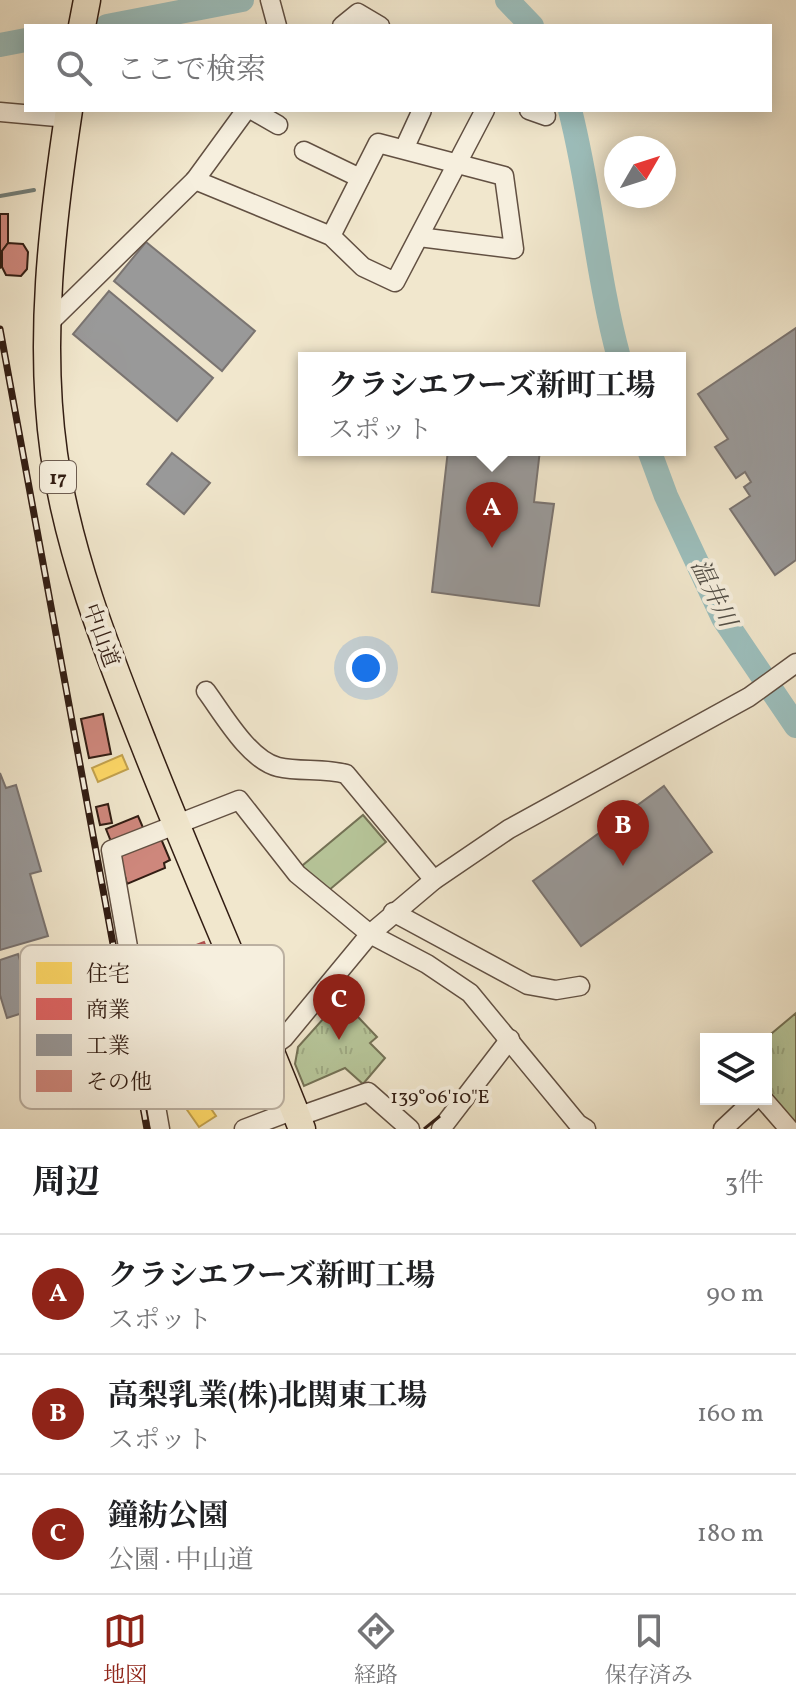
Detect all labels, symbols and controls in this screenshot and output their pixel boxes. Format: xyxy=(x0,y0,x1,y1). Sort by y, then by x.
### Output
search box xyxy=(24,24,772,112)
icon: search xyxy=(52,46,96,90)
text: ここで検索 xyxy=(116,50,266,92)
north arrow xyxy=(604,136,676,208)
popup xyxy=(298,352,686,456)
text: クラシエフーズ新町工場 xyxy=(328,366,656,408)
text: スポット xyxy=(328,413,432,449)
road number: 17 xyxy=(40,461,76,493)
pin: A xyxy=(466,482,518,548)
water label: 温井川 xyxy=(681,554,745,636)
street label: 中山道 xyxy=(74,600,126,672)
your location xyxy=(346,648,386,688)
pin: B xyxy=(597,800,649,866)
legend xyxy=(20,945,284,1109)
text: 住宅 xyxy=(86,960,130,991)
pin: C xyxy=(313,974,365,1040)
text: 商業 xyxy=(86,996,130,1027)
text: 工業 xyxy=(86,1032,130,1063)
map controls xyxy=(700,1033,772,1105)
button: layers xyxy=(700,1033,772,1105)
text: その他 xyxy=(86,1068,152,1099)
text: 139°06'10"E xyxy=(390,1084,490,1112)
text: 周辺 xyxy=(32,1161,100,1208)
text: 3件 xyxy=(725,1166,764,1202)
text: クラシエフーズ新町工場 xyxy=(108,1256,436,1298)
text: A xyxy=(49,1276,67,1312)
text: 90 m xyxy=(706,1276,764,1312)
text: スポット xyxy=(108,1303,212,1339)
text: 高梨乳業(株)北関東工場 xyxy=(108,1376,427,1418)
text: B xyxy=(49,1396,67,1432)
text: 160 m xyxy=(697,1396,764,1432)
text: スポット xyxy=(108,1423,212,1459)
text: 鐘紡公園 xyxy=(108,1496,228,1538)
text: C xyxy=(50,1516,66,1552)
text: 180 m xyxy=(697,1516,764,1552)
text: 公園 · 中山道 xyxy=(108,1543,254,1579)
tab: 地図 xyxy=(103,1609,147,1692)
tab: 経路 xyxy=(354,1609,398,1692)
tab: 保存済み xyxy=(605,1609,693,1692)

